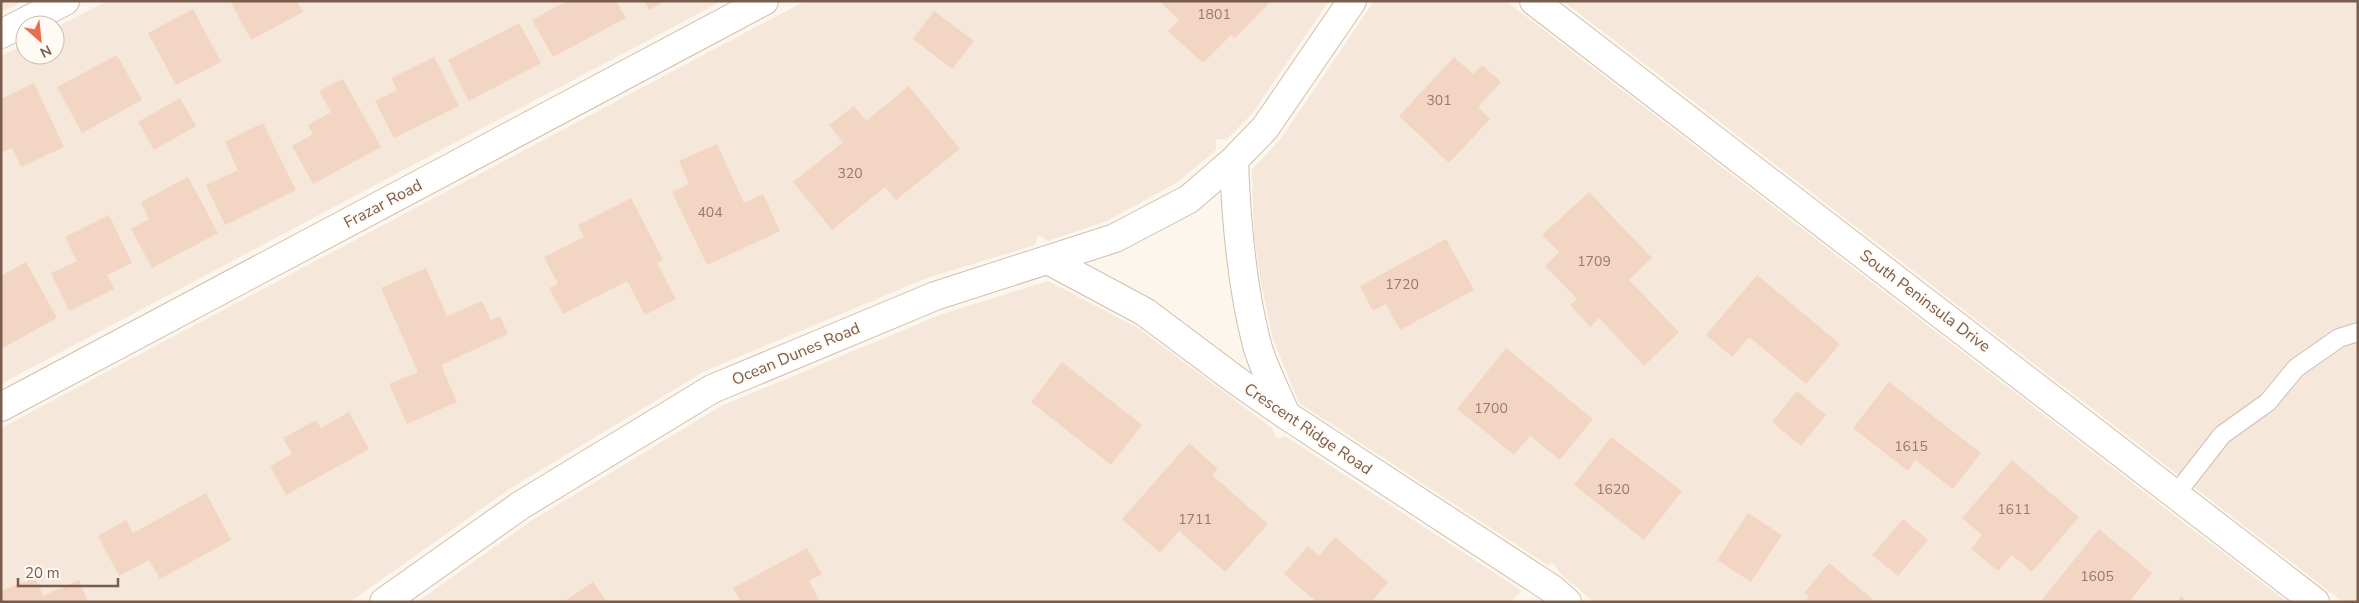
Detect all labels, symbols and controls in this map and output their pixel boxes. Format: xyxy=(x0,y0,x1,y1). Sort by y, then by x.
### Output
house number: 1801 xyxy=(1197,5,1231,24)
north arrow xyxy=(15,15,65,65)
text: N xyxy=(37,40,55,62)
house number: 301 xyxy=(1426,91,1452,110)
house number: 320 xyxy=(837,164,863,183)
street label: Frazar Road xyxy=(340,174,426,234)
house number: 404 xyxy=(697,203,723,222)
street label: South Peninsula Drive xyxy=(1855,244,1995,358)
house number: 1709 xyxy=(1577,252,1611,271)
house number: 1720 xyxy=(1385,275,1419,294)
street label: Ocean Dunes Road xyxy=(729,317,863,391)
street label: Crescent Ridge Road xyxy=(1240,378,1376,480)
house number: 1700 xyxy=(1474,399,1508,418)
house number: 1615 xyxy=(1894,437,1928,456)
house number: 1620 xyxy=(1596,480,1630,499)
house number: 1611 xyxy=(1997,500,2031,519)
house number: 1711 xyxy=(1178,510,1212,529)
scale bar xyxy=(18,556,118,588)
text: 20 m xyxy=(25,563,60,583)
house number: 1605 xyxy=(2080,567,2114,586)

